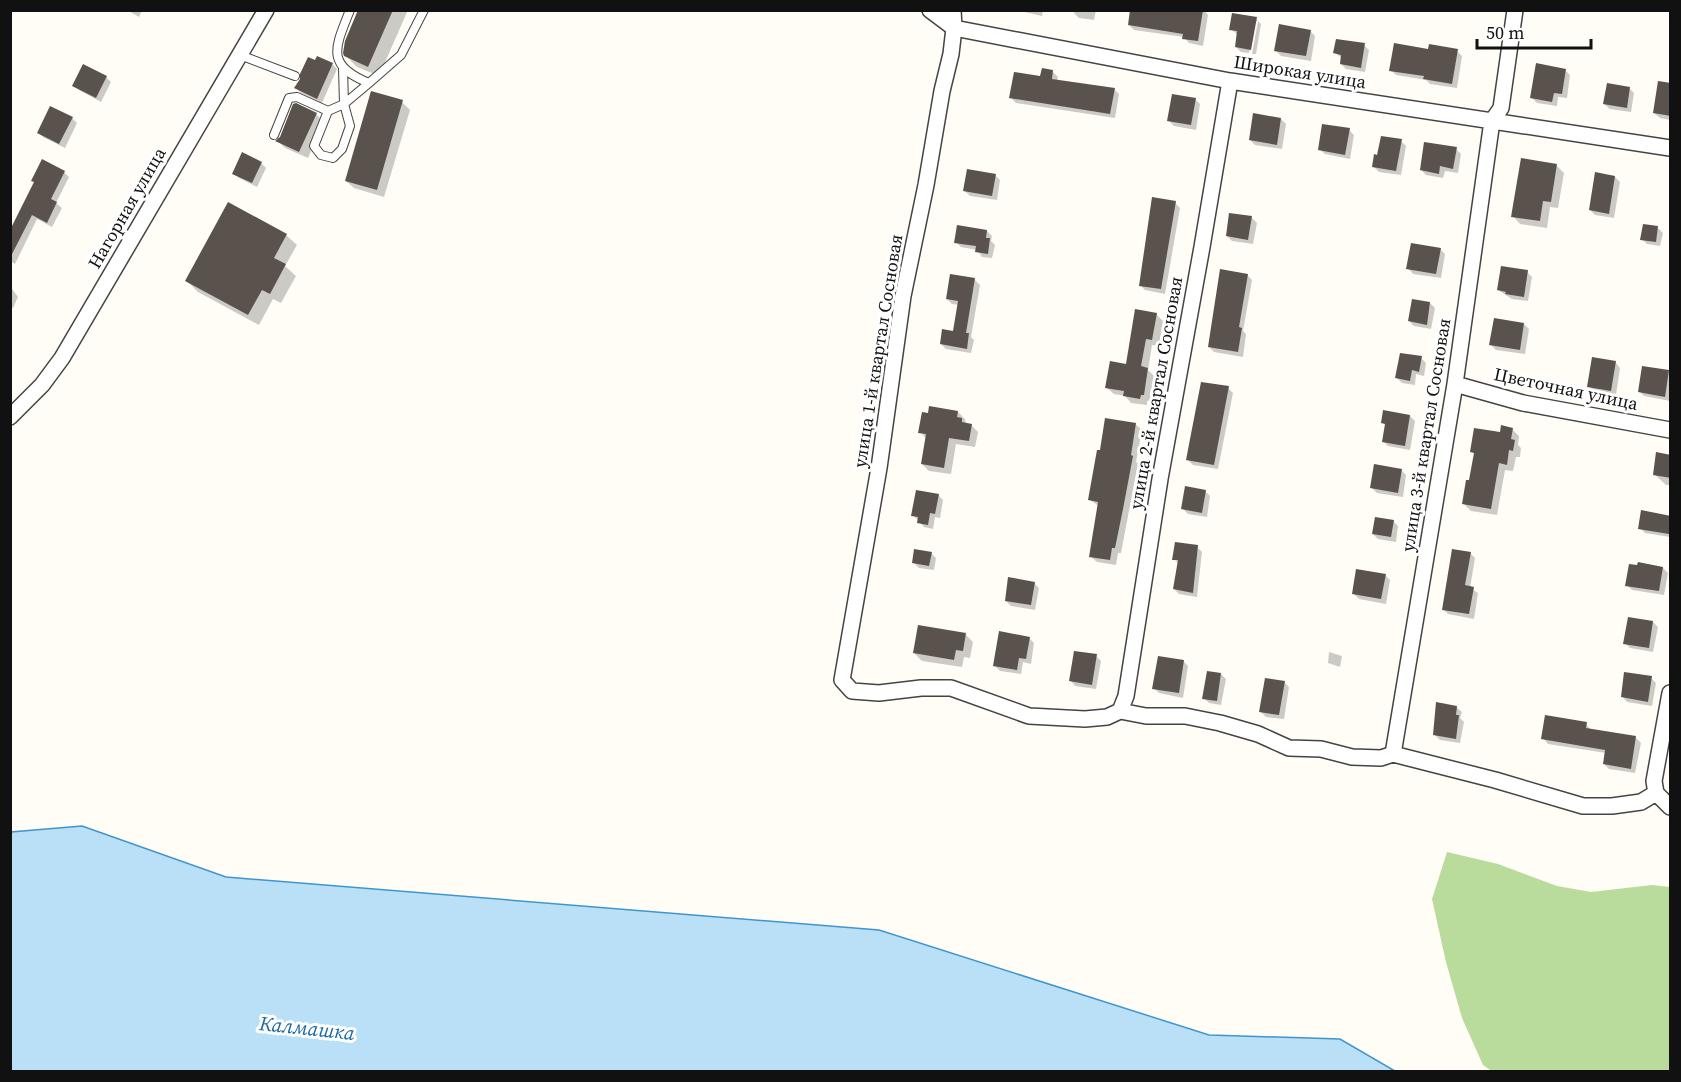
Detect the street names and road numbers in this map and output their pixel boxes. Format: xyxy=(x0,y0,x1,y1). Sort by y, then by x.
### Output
street label: Широкая улица xyxy=(1232,49,1369,94)
street label: Нагорная улица xyxy=(82,142,172,273)
street label: улица 1-й квартал Сосновая xyxy=(847,232,908,470)
street label: улица 2-й квартал Сосновая xyxy=(1123,274,1188,511)
street label: улица 3-й квартал Сосновая xyxy=(1395,316,1456,554)
street label: Цветочная улица xyxy=(1492,361,1641,416)

